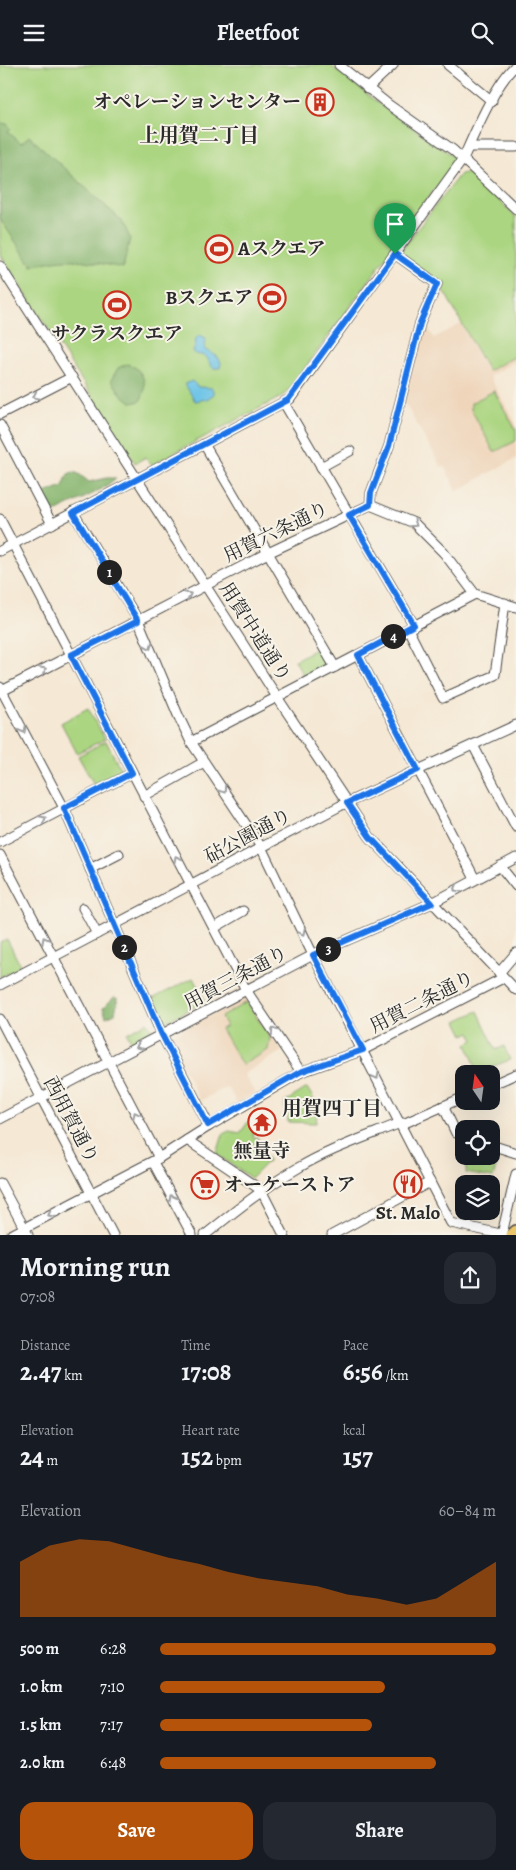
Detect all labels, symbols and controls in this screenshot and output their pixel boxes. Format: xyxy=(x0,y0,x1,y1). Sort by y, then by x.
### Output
text: Fleetfoot xyxy=(217,18,299,48)
icon: menu xyxy=(20,19,48,47)
icon: search xyxy=(468,19,496,47)
building icon: オペレーションセンター xyxy=(305,87,335,117)
place label: オペレーションセンター xyxy=(94,89,301,115)
district label: 上用賀二丁目 xyxy=(139,122,259,149)
pin xyxy=(374,203,416,254)
icon: arrive xyxy=(381,210,409,238)
sports icon: Aスクエア xyxy=(204,234,234,264)
place label: Aスクエア xyxy=(237,236,326,262)
sports icon: Bスクエア xyxy=(257,283,287,313)
place label: Bスクエア xyxy=(165,285,253,311)
sports icon: サクラスクエア xyxy=(102,290,132,320)
place label: サクラスクエア xyxy=(51,321,183,347)
one-way arrow xyxy=(32,390,41,400)
street label: 用賀六条通り xyxy=(219,495,333,569)
one-way arrow xyxy=(409,518,418,528)
pin: 1 xyxy=(96,559,122,585)
text: 1 xyxy=(107,563,112,582)
street label: 用賀中道通り xyxy=(213,577,297,687)
one-way arrow xyxy=(183,591,192,601)
pin: 4 xyxy=(380,623,406,649)
text: 4 xyxy=(390,627,397,646)
one-way arrow xyxy=(143,641,153,650)
one-way arrow xyxy=(38,666,47,676)
one-way arrow xyxy=(17,725,27,734)
one-way arrow xyxy=(217,784,226,794)
street label: 砧公園通り xyxy=(200,802,296,870)
one-way arrow xyxy=(38,815,47,825)
one-way arrow xyxy=(173,855,183,864)
one-way arrow xyxy=(454,883,463,893)
one-way arrow xyxy=(296,927,306,936)
pin: 2 xyxy=(112,935,136,959)
one-way arrow xyxy=(41,936,51,945)
pin: 3 xyxy=(316,937,340,961)
text: 2 xyxy=(121,938,128,957)
street label: 用賀三条通り xyxy=(180,940,292,1016)
text: 3 xyxy=(325,940,332,959)
street label: 用賀二条通り xyxy=(365,965,479,1039)
one-way arrow xyxy=(270,1027,280,1036)
one-way arrow xyxy=(136,1040,145,1050)
north arrow xyxy=(455,1065,500,1110)
map controls xyxy=(455,1065,500,1220)
one-way arrow xyxy=(370,1071,380,1080)
street label: 西用賀通り xyxy=(37,1072,105,1168)
district label: 用賀四丁目 xyxy=(282,1095,382,1122)
temple icon: 無量寺 xyxy=(247,1107,277,1137)
one-way arrow xyxy=(132,1111,142,1120)
button: locate xyxy=(455,1120,500,1165)
place label: 無量寺 xyxy=(233,1138,291,1164)
restaurant icon: St. Malo xyxy=(393,1169,423,1199)
supermarket icon: オーケーストア xyxy=(190,1170,220,1200)
place label: オーケーストア xyxy=(224,1172,355,1198)
button: layers xyxy=(455,1175,500,1220)
one-way arrow xyxy=(169,1195,179,1204)
place label: St. Malo xyxy=(376,1200,440,1226)
one-way arrow xyxy=(47,1208,56,1218)
text: Morning run xyxy=(20,1248,170,1286)
button: share xyxy=(444,1252,496,1304)
text: 07:08 xyxy=(20,1286,55,1308)
text: Distance xyxy=(20,1336,70,1355)
text: Time xyxy=(181,1336,210,1355)
text: Pace xyxy=(343,1336,369,1355)
text: 2.47 xyxy=(20,1355,61,1389)
text: 17:08 xyxy=(181,1355,231,1389)
text: 6:56 xyxy=(343,1355,383,1389)
text: km xyxy=(61,1366,83,1385)
text: /km xyxy=(383,1366,409,1385)
text: Elevation xyxy=(20,1421,74,1440)
text: Heart rate xyxy=(181,1421,240,1440)
text: kcal xyxy=(343,1421,365,1440)
text: 24 xyxy=(20,1440,44,1474)
text: 152 xyxy=(181,1440,213,1474)
text: 157 xyxy=(343,1440,373,1474)
text: m xyxy=(44,1451,58,1470)
text: bpm xyxy=(213,1451,242,1470)
text: Elevation xyxy=(20,1500,81,1522)
text: 60–84 m xyxy=(439,1500,496,1522)
text: 500 m xyxy=(20,1638,59,1660)
text: 6:28 xyxy=(100,1638,127,1660)
text: 1.0 km xyxy=(20,1676,63,1698)
text: 7:10 xyxy=(100,1676,125,1698)
text: 1.5 km xyxy=(20,1714,61,1736)
text: 7:17 xyxy=(100,1714,123,1736)
text: 2.0 km xyxy=(20,1752,65,1774)
text: 6:48 xyxy=(100,1752,126,1774)
button: Save xyxy=(20,1802,253,1860)
button: Share xyxy=(263,1802,496,1860)

